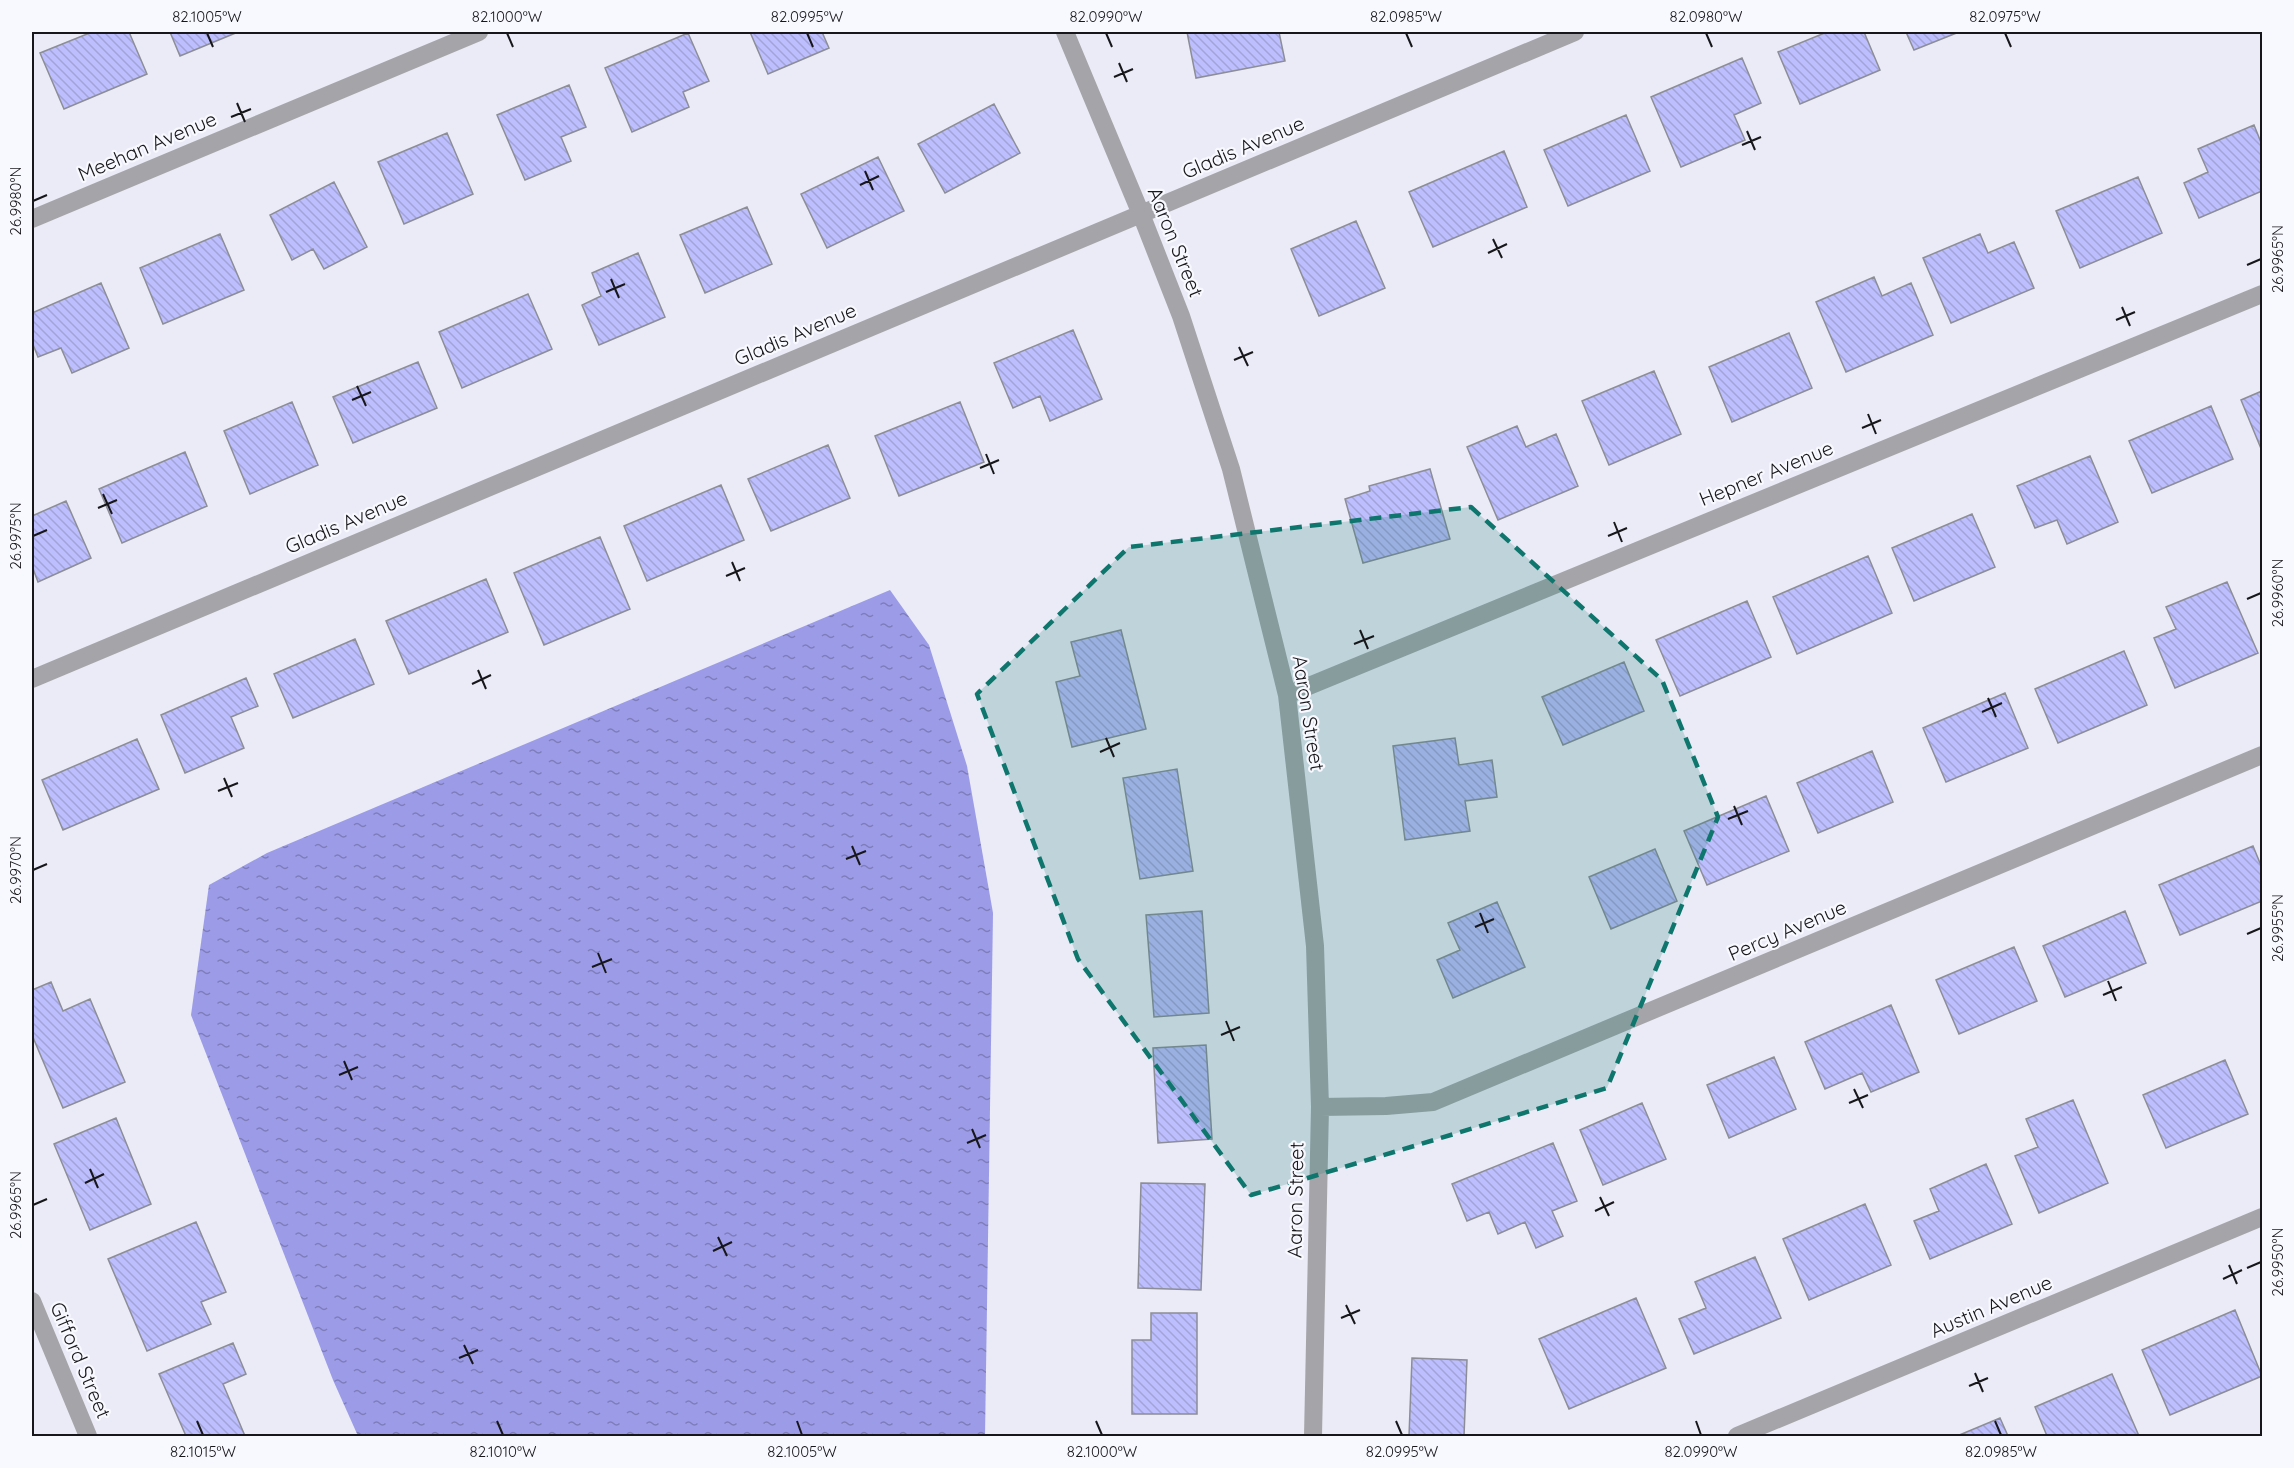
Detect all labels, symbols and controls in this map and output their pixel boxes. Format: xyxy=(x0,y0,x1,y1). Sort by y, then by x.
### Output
text: 82.1005°W xyxy=(172,7,242,26)
text: 82.1000°W xyxy=(472,7,543,26)
text: 82.0995°W xyxy=(771,7,844,26)
text: 82.0990°W xyxy=(1069,7,1143,26)
text: 82.0985°W xyxy=(1370,7,1443,26)
text: 82.0980°W xyxy=(1670,7,1743,26)
text: 82.0975°W xyxy=(1969,7,2041,26)
street label: Meehan Avenue xyxy=(74,106,220,186)
street label: Gladis Avenue xyxy=(1178,110,1308,184)
text: 26.9980°N xyxy=(6,167,25,235)
street label: Aaron Street xyxy=(1143,183,1209,301)
text: 26.9965°N xyxy=(2268,225,2287,293)
street label: Gladis Avenue xyxy=(730,297,860,371)
street label: Hepner Avenue xyxy=(1695,435,1837,511)
street label: Gladis Avenue xyxy=(281,485,411,559)
text: 26.9975°N xyxy=(6,502,25,570)
text: 26.9960°N xyxy=(2268,559,2287,627)
street label: Aaron Street xyxy=(1288,654,1330,773)
text: 26.9970°N xyxy=(6,836,25,904)
street label: Percy Avenue xyxy=(1724,894,1850,966)
text: 26.9955°N xyxy=(2268,894,2287,962)
street label: Aaron Street xyxy=(1281,1141,1309,1258)
text: 26.9965°N xyxy=(6,1171,25,1239)
text: 26.9950°N xyxy=(2268,1228,2287,1296)
street label: Austin Avenue xyxy=(1926,1269,2056,1343)
street label: Gifford Street xyxy=(45,1298,117,1422)
text: 82.1015°W xyxy=(170,1442,237,1461)
text: 82.1010°W xyxy=(470,1442,537,1461)
text: 82.1005°W xyxy=(767,1442,837,1461)
text: 82.1000°W xyxy=(1067,1442,1138,1461)
text: 82.0995°W xyxy=(1366,1442,1439,1461)
text: 82.0990°W xyxy=(1664,1442,1738,1461)
text: 82.0985°W xyxy=(1965,1442,2038,1461)

